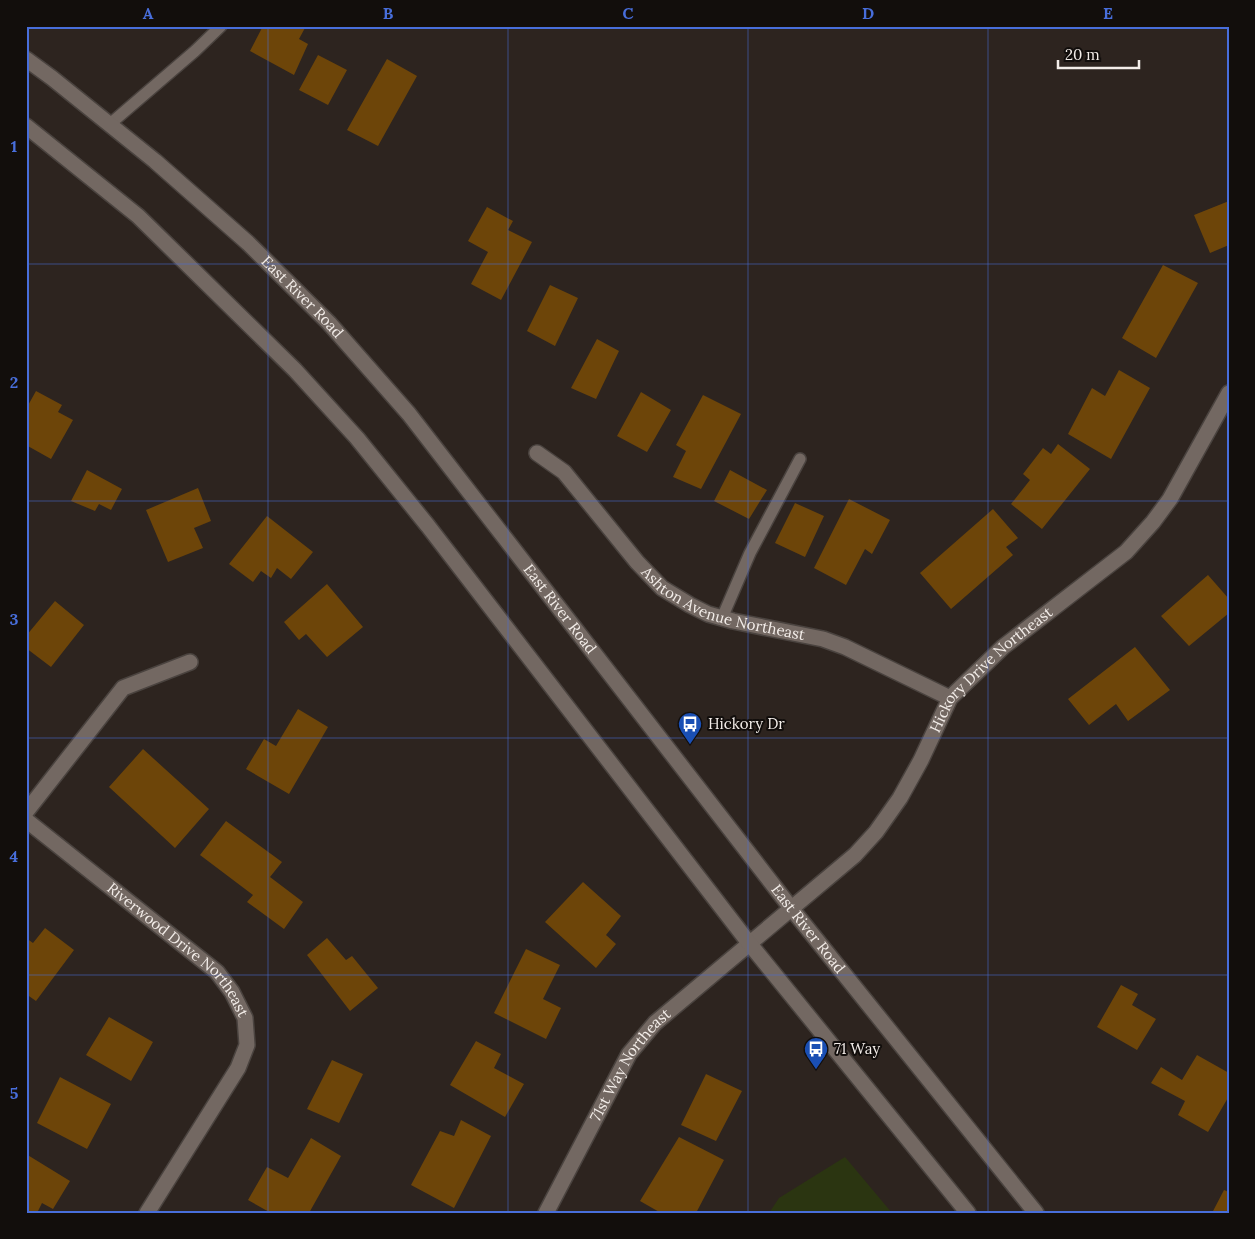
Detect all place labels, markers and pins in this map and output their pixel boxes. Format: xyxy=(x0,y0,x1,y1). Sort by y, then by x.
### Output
bus stop icon: Hickory Dr xyxy=(677,711,703,745)
place label: Hickory Dr xyxy=(708,714,785,733)
bus stop icon: 71 Way xyxy=(803,1036,829,1070)
place label: 71 Way xyxy=(834,1039,880,1058)

